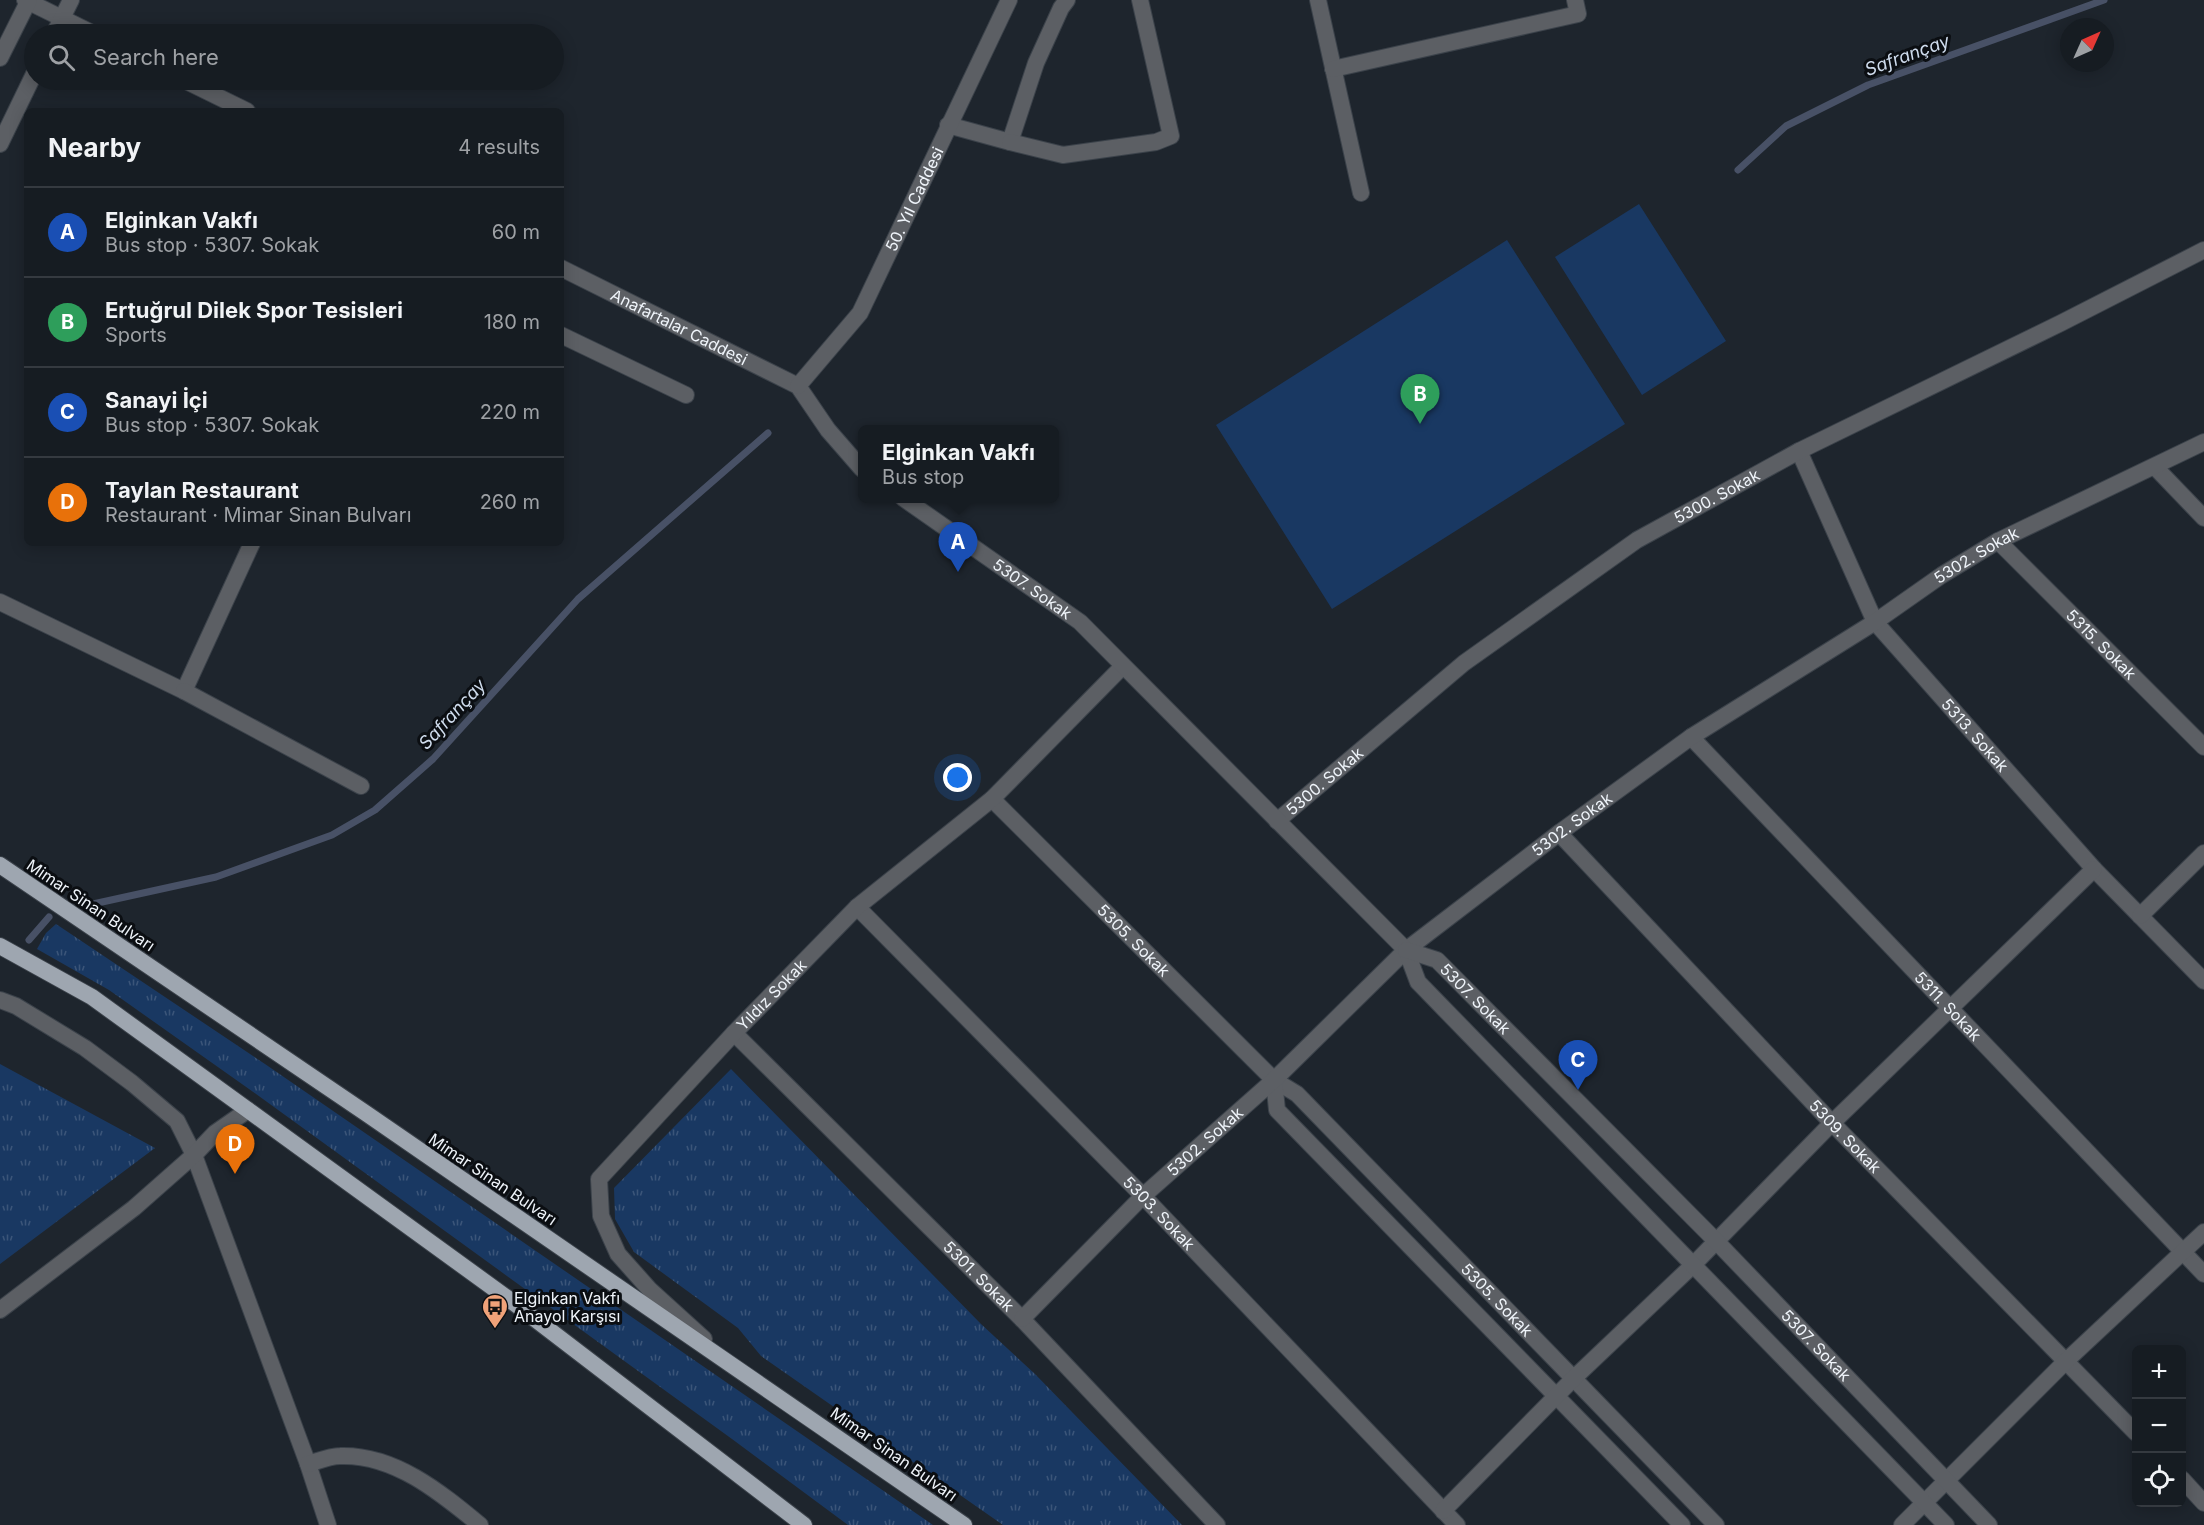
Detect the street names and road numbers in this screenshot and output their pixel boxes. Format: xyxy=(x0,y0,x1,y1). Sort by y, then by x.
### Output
street label: 50. Yıl Caddesi xyxy=(881,144,948,254)
street label: Anafartalar Caddesi xyxy=(608,284,751,369)
street label: 5300. Sokak xyxy=(1670,464,1763,528)
street label: 5302. Sokak xyxy=(1930,523,2022,588)
street label: 5307. Sokak xyxy=(989,554,1076,623)
street label: 5315. Sokak xyxy=(2062,605,2141,684)
street label: 5313. Sokak xyxy=(1937,694,2013,776)
street label: 5300. Sokak xyxy=(1282,743,1367,819)
street label: 5302. Sokak xyxy=(1528,788,1616,860)
street label: Mimar Sinan Bulvarı xyxy=(23,855,159,955)
street label: 5305. Sokak xyxy=(1093,900,1174,981)
street label: Yıldız Sokak xyxy=(732,955,811,1035)
street label: 5307. Sokak xyxy=(1436,959,1515,1038)
street label: 5311. Sokak xyxy=(1910,967,1986,1045)
street label: 5309. Sokak xyxy=(1805,1095,1886,1177)
street label: 5302. Sokak xyxy=(1163,1102,1247,1180)
street label: Mimar Sinan Bulvarı xyxy=(425,1129,561,1229)
street label: 5303. Sokak xyxy=(1119,1172,1199,1254)
street label: 5301. Sokak xyxy=(939,1237,1019,1316)
street label: 5305. Sokak xyxy=(1457,1259,1537,1341)
street label: 5307. Sokak xyxy=(1777,1305,1855,1385)
street label: Mimar Sinan Bulvarı xyxy=(827,1403,961,1505)

